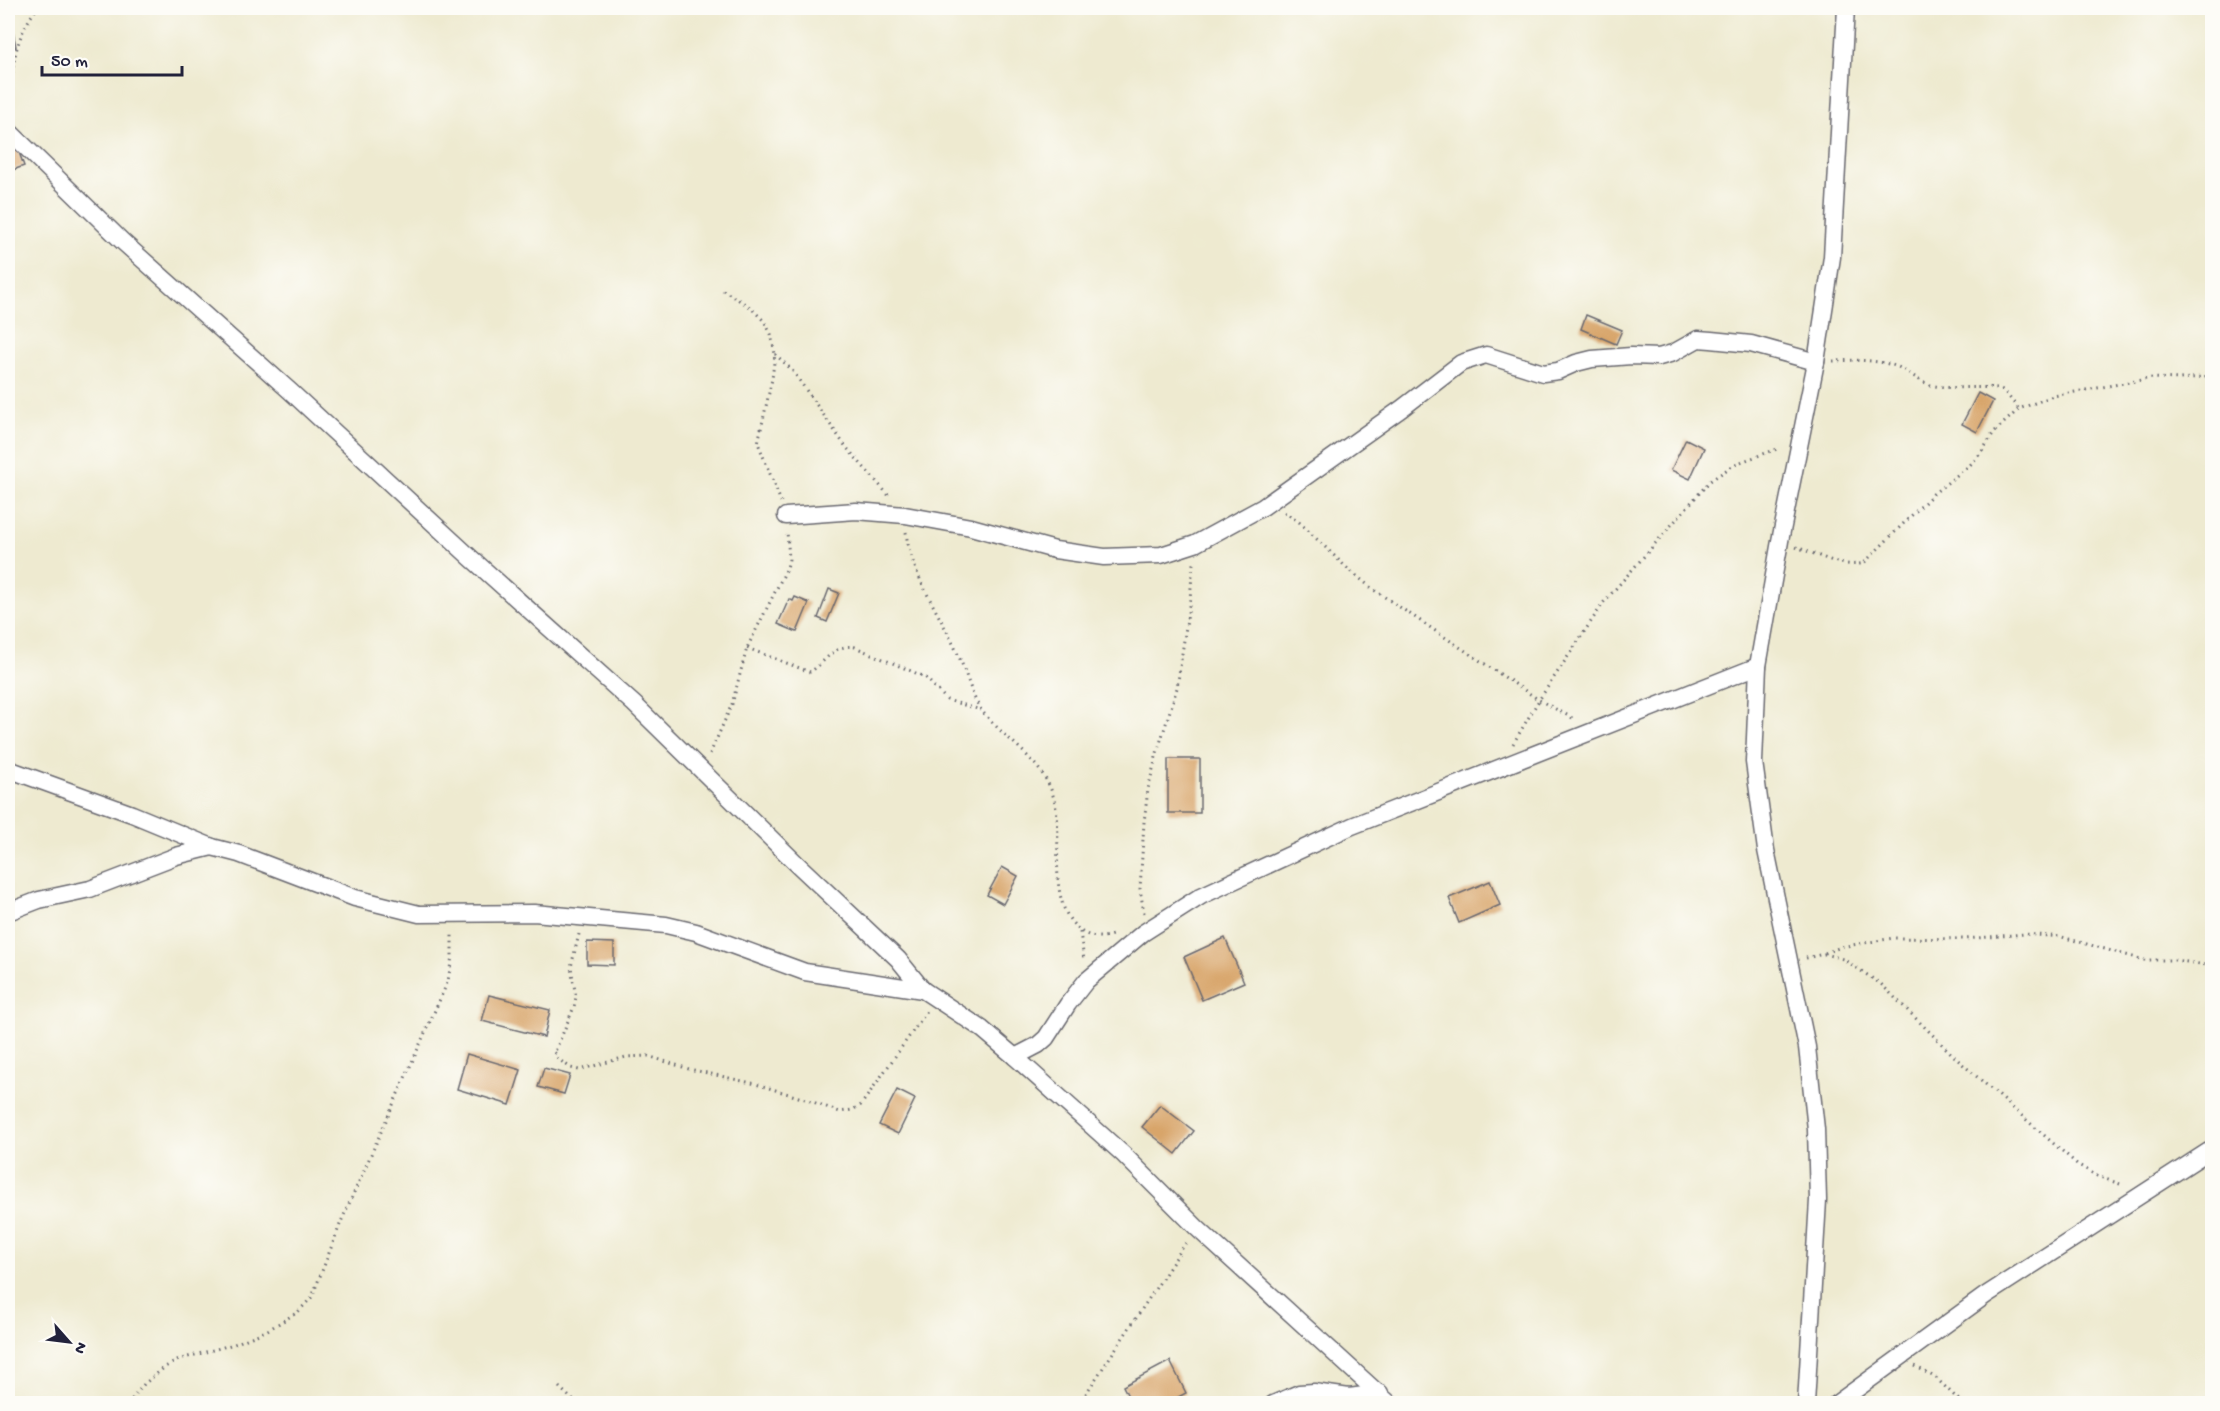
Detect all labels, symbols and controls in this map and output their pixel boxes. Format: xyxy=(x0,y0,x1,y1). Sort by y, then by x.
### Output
scale bar xyxy=(42,39,182,77)
text: 50 m xyxy=(51,52,88,73)
north arrow xyxy=(39,1312,99,1372)
text: N xyxy=(68,1338,90,1357)

